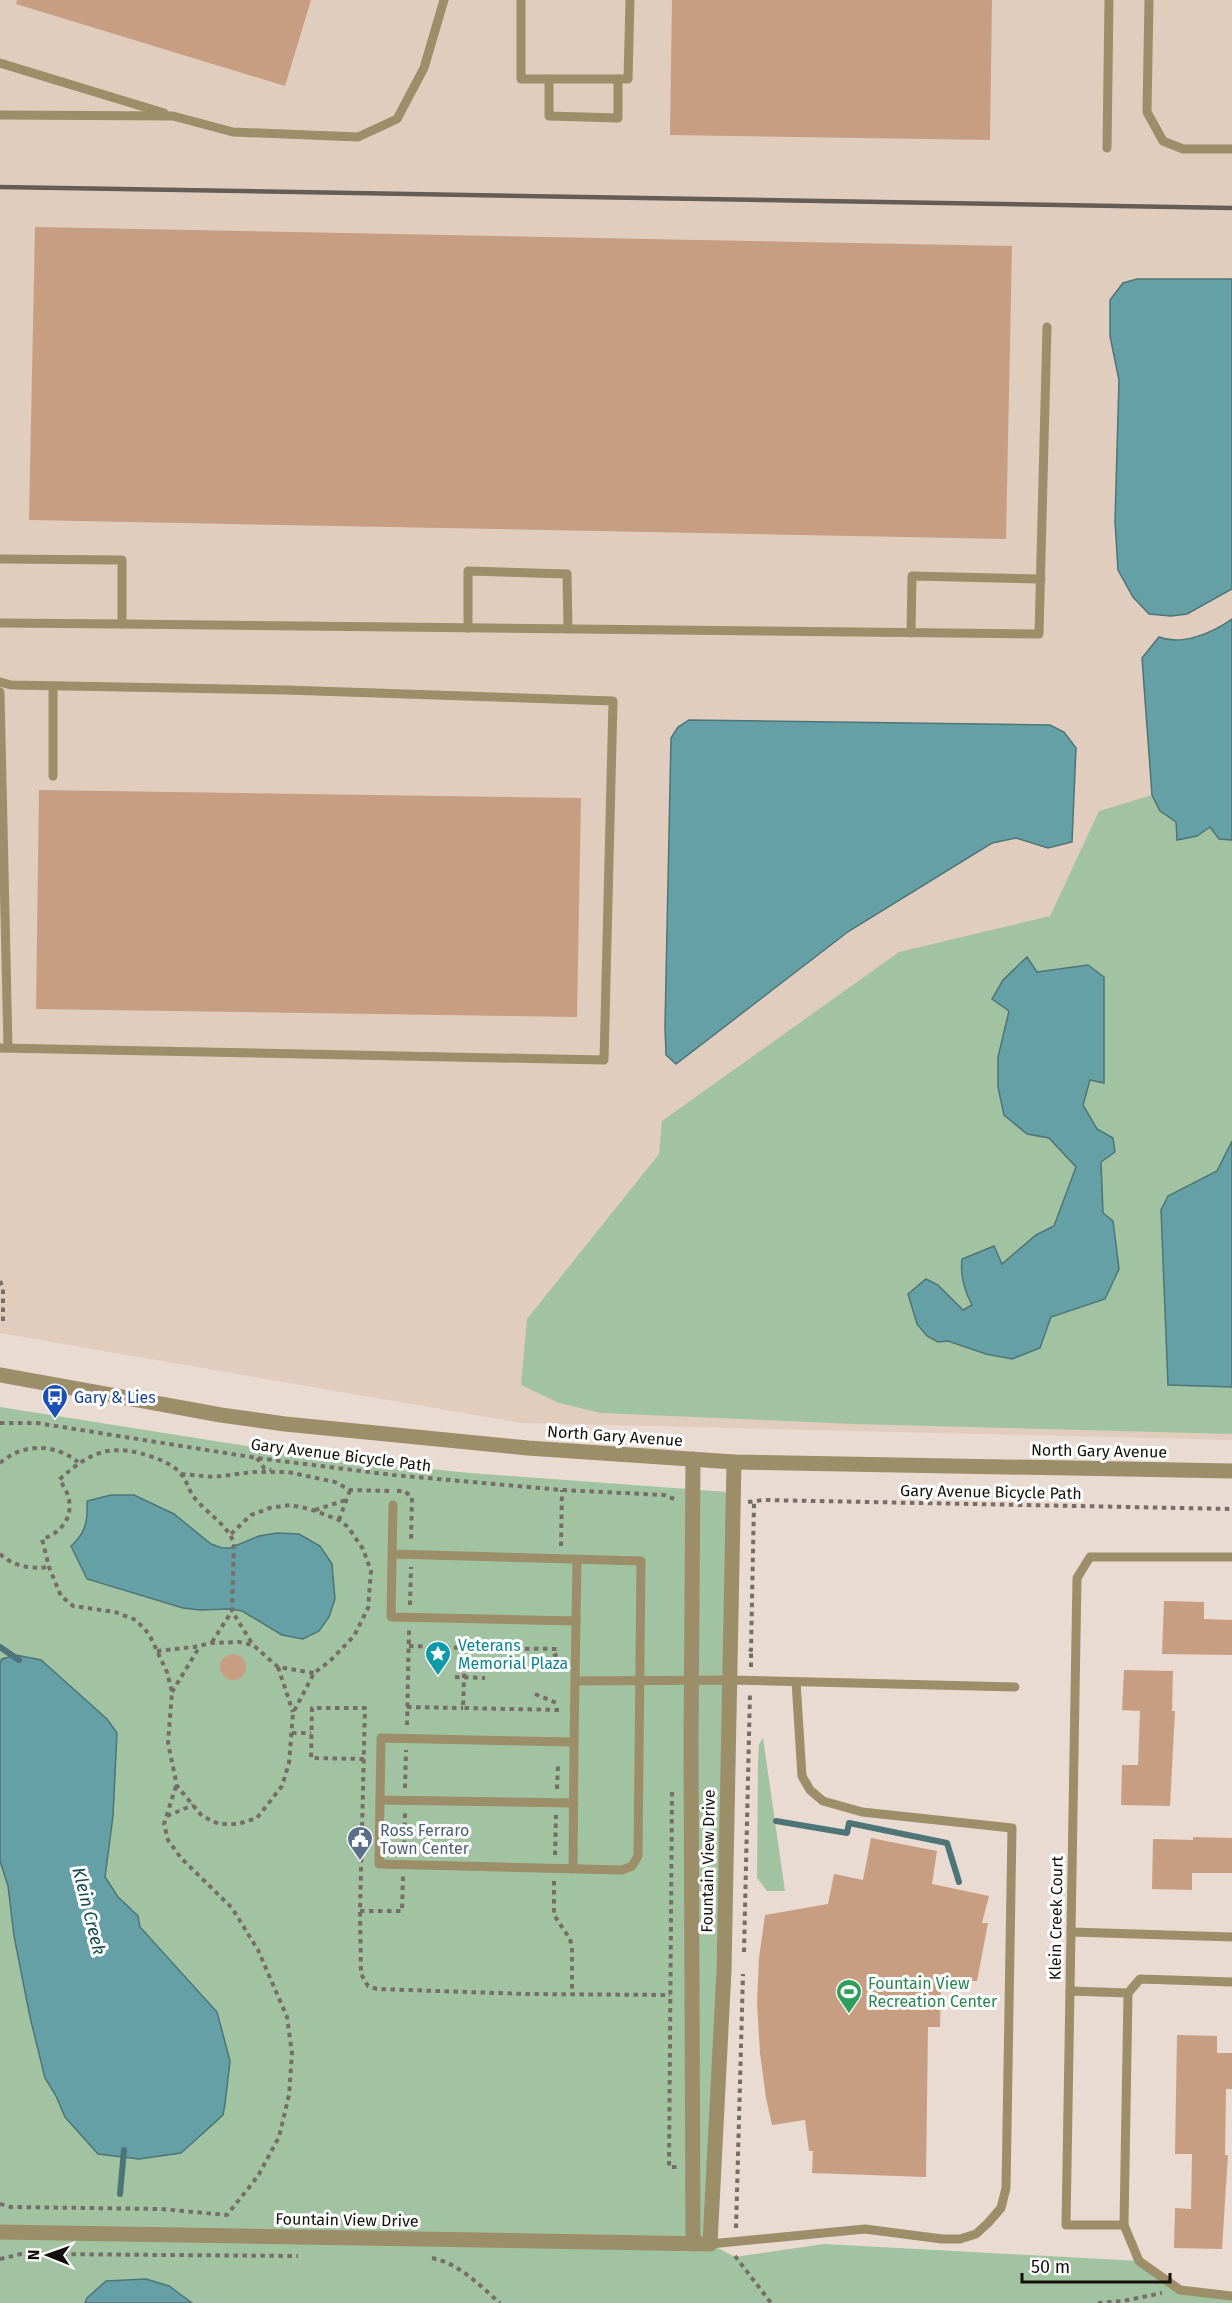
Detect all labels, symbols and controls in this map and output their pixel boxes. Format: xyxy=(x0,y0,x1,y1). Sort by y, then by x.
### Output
bus stop icon: Gary & Lies xyxy=(40,1382,70,1420)
place label: Gary & Lies xyxy=(74,1388,156,1407)
street label: North Gary Avenue xyxy=(546,1422,684,1450)
street label: Gary Avenue Bicycle Path xyxy=(250,1435,432,1475)
street label: North Gary Avenue xyxy=(1031,1440,1167,1462)
street label: Gary Avenue Bicycle Path xyxy=(900,1481,1082,1503)
place label: Veterans Memorial Plaza xyxy=(458,1636,568,1673)
place icon: Veterans Memorial Plaza xyxy=(423,1639,453,1677)
street label: Fountain View Drive xyxy=(697,1789,719,1933)
place label: Ross Ferraro Town Center xyxy=(380,1821,470,1858)
public building icon: Ross Ferraro Town Center xyxy=(345,1824,375,1862)
street label: Klein Creek Court xyxy=(1045,1855,1067,1980)
water label: Klein Creek xyxy=(68,1865,111,1957)
place label: Fountain View Recreation Center xyxy=(868,1974,998,2011)
sports icon: Fountain View Recreation Center xyxy=(834,1977,864,2015)
street label: Fountain View Drive xyxy=(275,2209,419,2231)
north arrow xyxy=(18,2225,78,2285)
scale bar xyxy=(1022,2246,1170,2284)
text: N xyxy=(24,2249,43,2260)
text: 50 m xyxy=(1031,2256,1070,2278)

